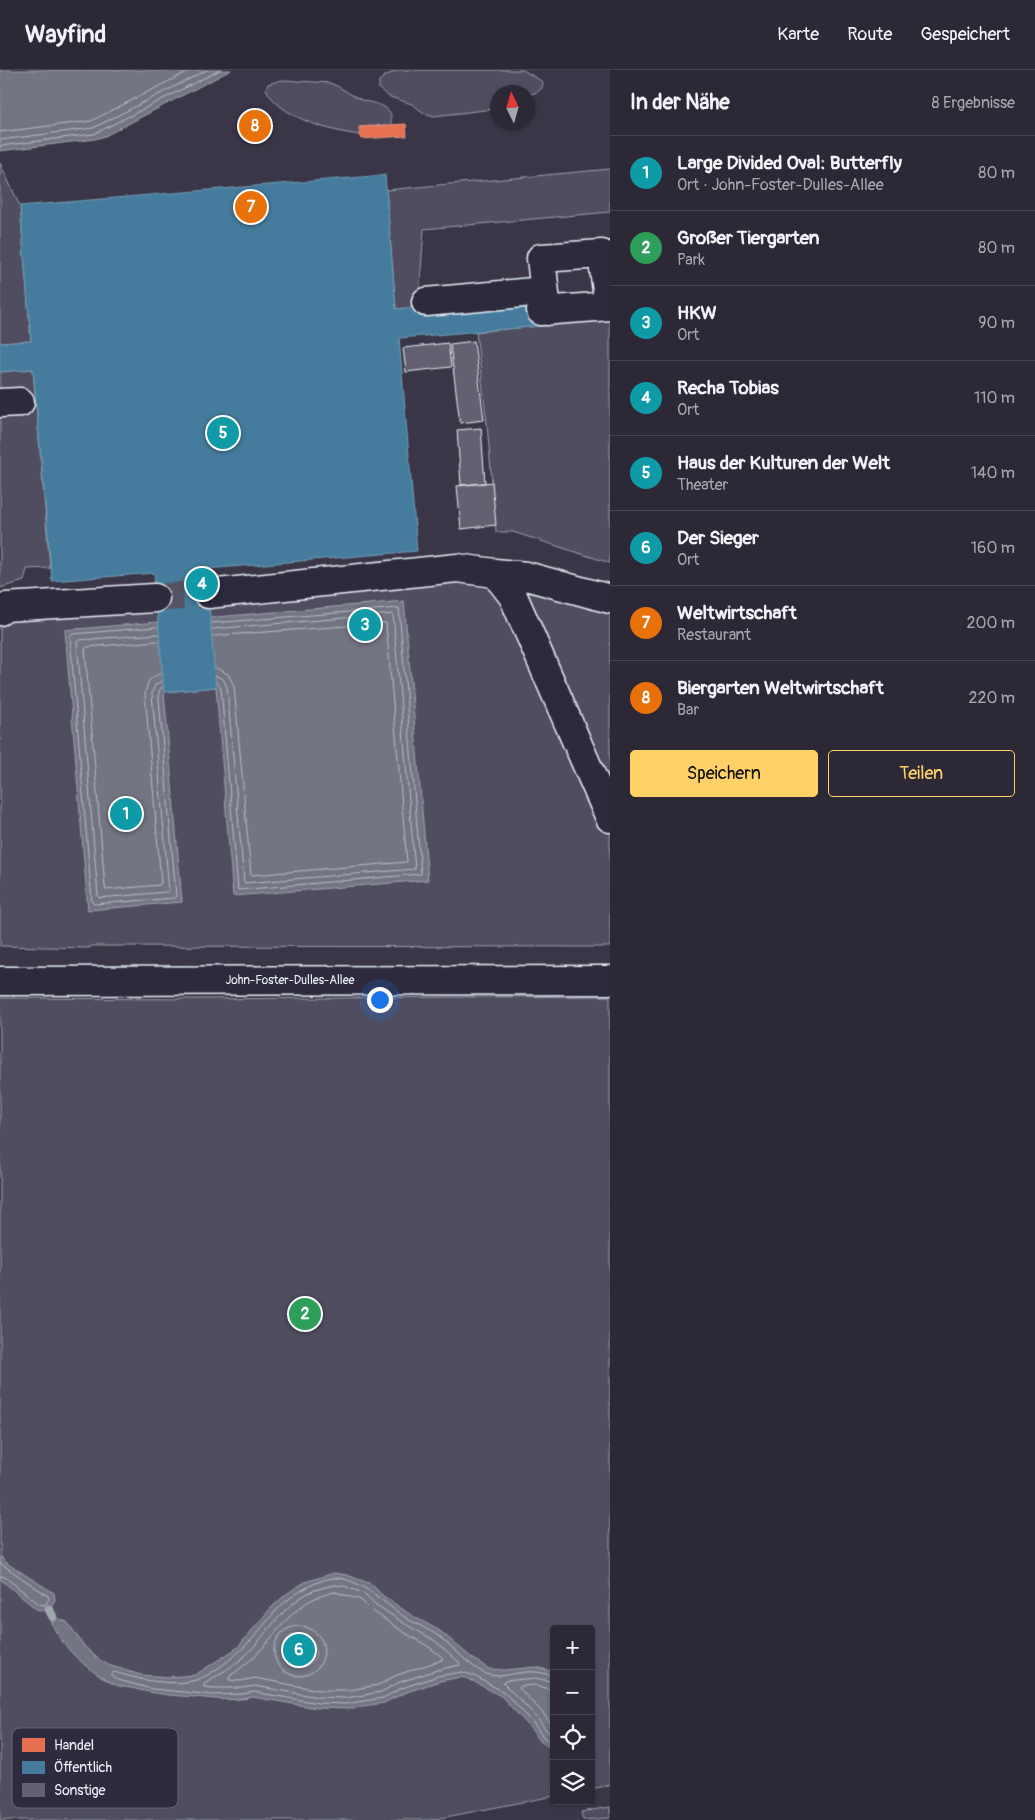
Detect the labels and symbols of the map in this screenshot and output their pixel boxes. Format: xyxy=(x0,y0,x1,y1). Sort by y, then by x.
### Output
north arrow xyxy=(490,85,535,130)
pin: 8 xyxy=(239,107,271,145)
pin: 7 xyxy=(235,188,267,226)
pin: 5 xyxy=(207,414,239,452)
pin: 4 xyxy=(186,565,218,603)
pin: 3 xyxy=(349,606,381,644)
pin: 1 xyxy=(110,795,142,833)
street label: John-Foster-Dulles-Allee xyxy=(225,973,355,988)
your location xyxy=(367,987,393,1013)
pin: 2 xyxy=(289,1295,321,1333)
pin: 6 xyxy=(283,1631,315,1669)
legend xyxy=(12,1728,178,1808)
text: Handel xyxy=(54,1737,94,1754)
text: Öffentlich xyxy=(54,1758,112,1776)
text: Sonstige xyxy=(54,1782,106,1799)

